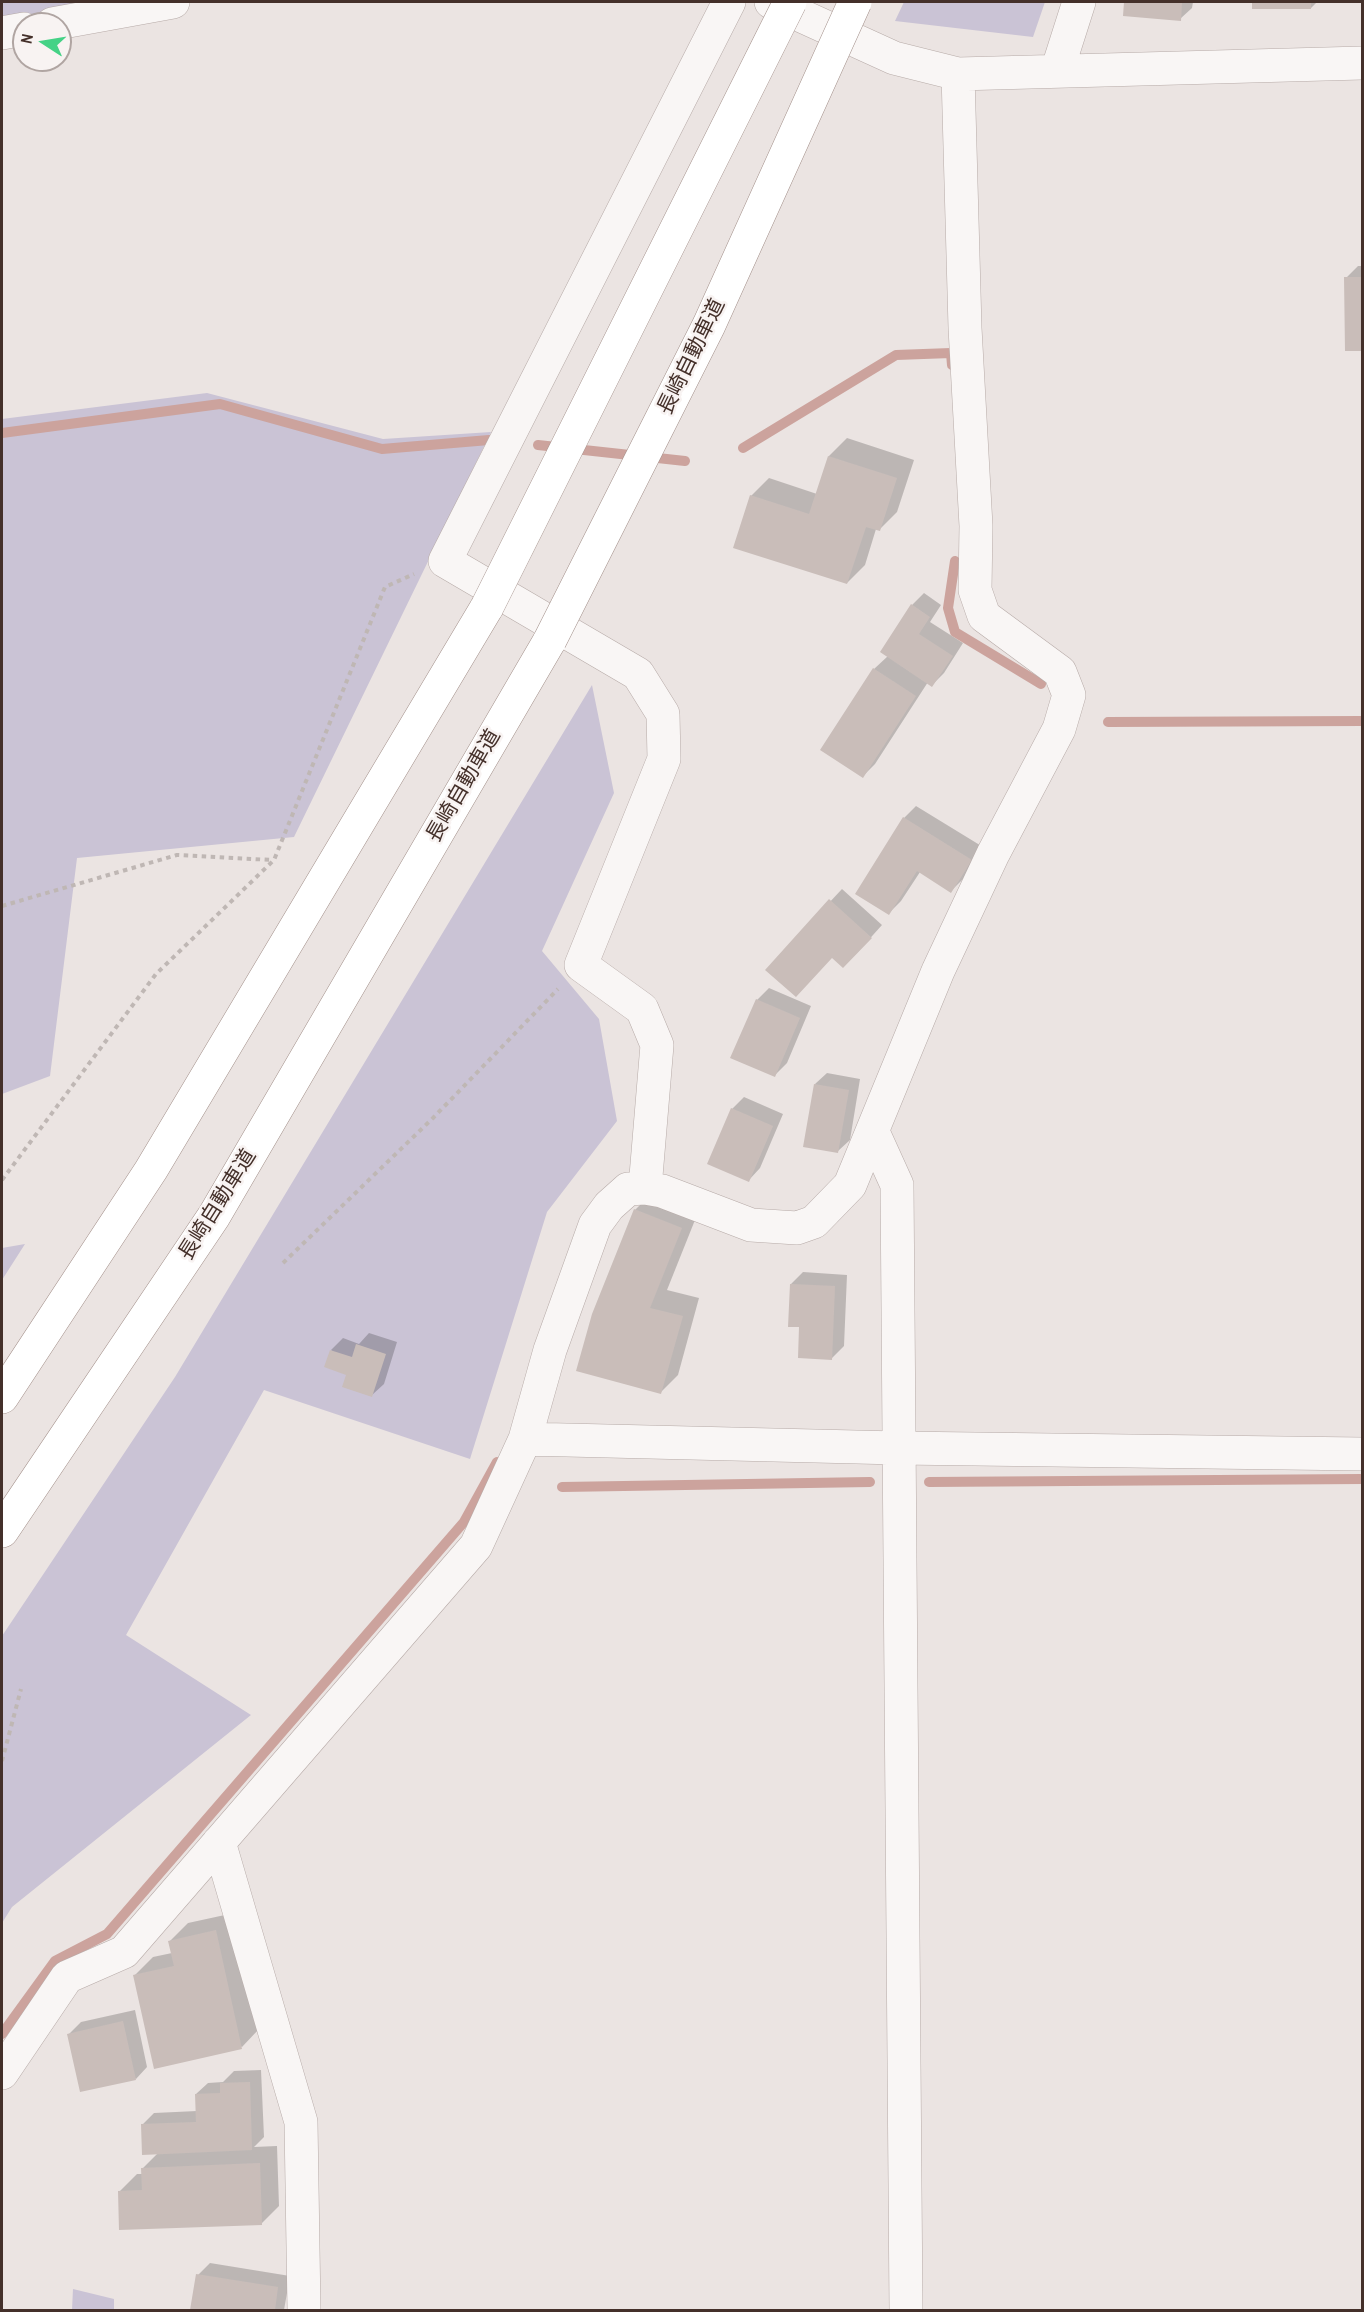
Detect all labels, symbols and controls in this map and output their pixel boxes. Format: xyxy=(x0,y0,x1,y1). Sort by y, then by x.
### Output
north arrow xyxy=(12,12,72,72)
text: N xyxy=(15,32,38,46)
street label: 長崎自動車道 xyxy=(653,295,731,419)
street label: 長崎自動車道 xyxy=(422,725,506,847)
street label: 長崎自動車道 xyxy=(174,1145,262,1265)

